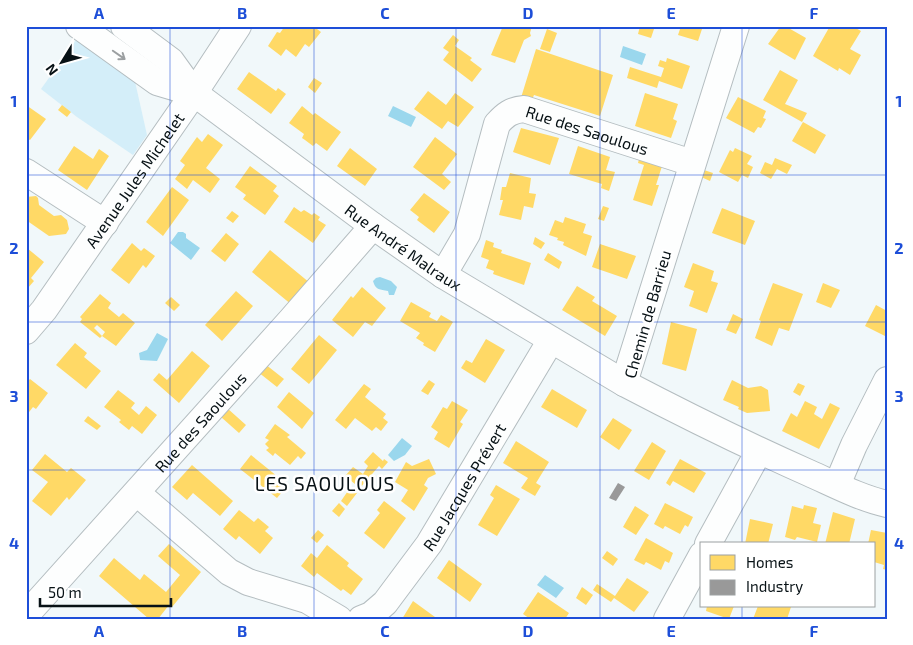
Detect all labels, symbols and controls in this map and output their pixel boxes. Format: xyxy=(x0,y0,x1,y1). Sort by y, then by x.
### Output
text: A xyxy=(94,3,105,22)
text: B xyxy=(237,3,247,22)
text: C xyxy=(380,3,390,22)
text: D xyxy=(523,3,534,22)
text: E xyxy=(666,3,676,22)
text: F xyxy=(810,3,819,22)
north arrow xyxy=(38,38,88,88)
one-way arrow xyxy=(112,49,125,60)
text: N xyxy=(41,61,61,79)
text: 1 xyxy=(11,91,17,110)
text: 1 xyxy=(896,91,902,110)
street label: Rue des Saoulous xyxy=(524,101,651,158)
street label: Avenue Jules Michelet xyxy=(81,109,187,251)
street label: Rue André Malraux xyxy=(342,199,466,294)
text: 2 xyxy=(9,238,19,257)
text: 2 xyxy=(894,238,904,257)
street label: Chemin de Barrieu xyxy=(620,248,674,380)
street label: Rue des Saoulous xyxy=(150,368,250,475)
text: 3 xyxy=(9,386,19,405)
text: 3 xyxy=(894,386,904,405)
street label: Rue Jacques Prévert xyxy=(418,419,509,554)
district label: LES SAOULOUS xyxy=(255,472,395,495)
text: 4 xyxy=(9,533,19,552)
text: 4 xyxy=(894,533,904,552)
legend xyxy=(700,542,876,608)
text: Homes xyxy=(746,553,793,571)
scale bar xyxy=(40,575,171,607)
text: Industry xyxy=(746,577,803,595)
text: 50 m xyxy=(48,583,82,601)
text: A xyxy=(94,621,105,640)
text: B xyxy=(237,621,247,640)
text: C xyxy=(380,621,390,640)
text: D xyxy=(523,621,534,640)
text: E xyxy=(666,621,676,640)
text: F xyxy=(810,621,819,640)

